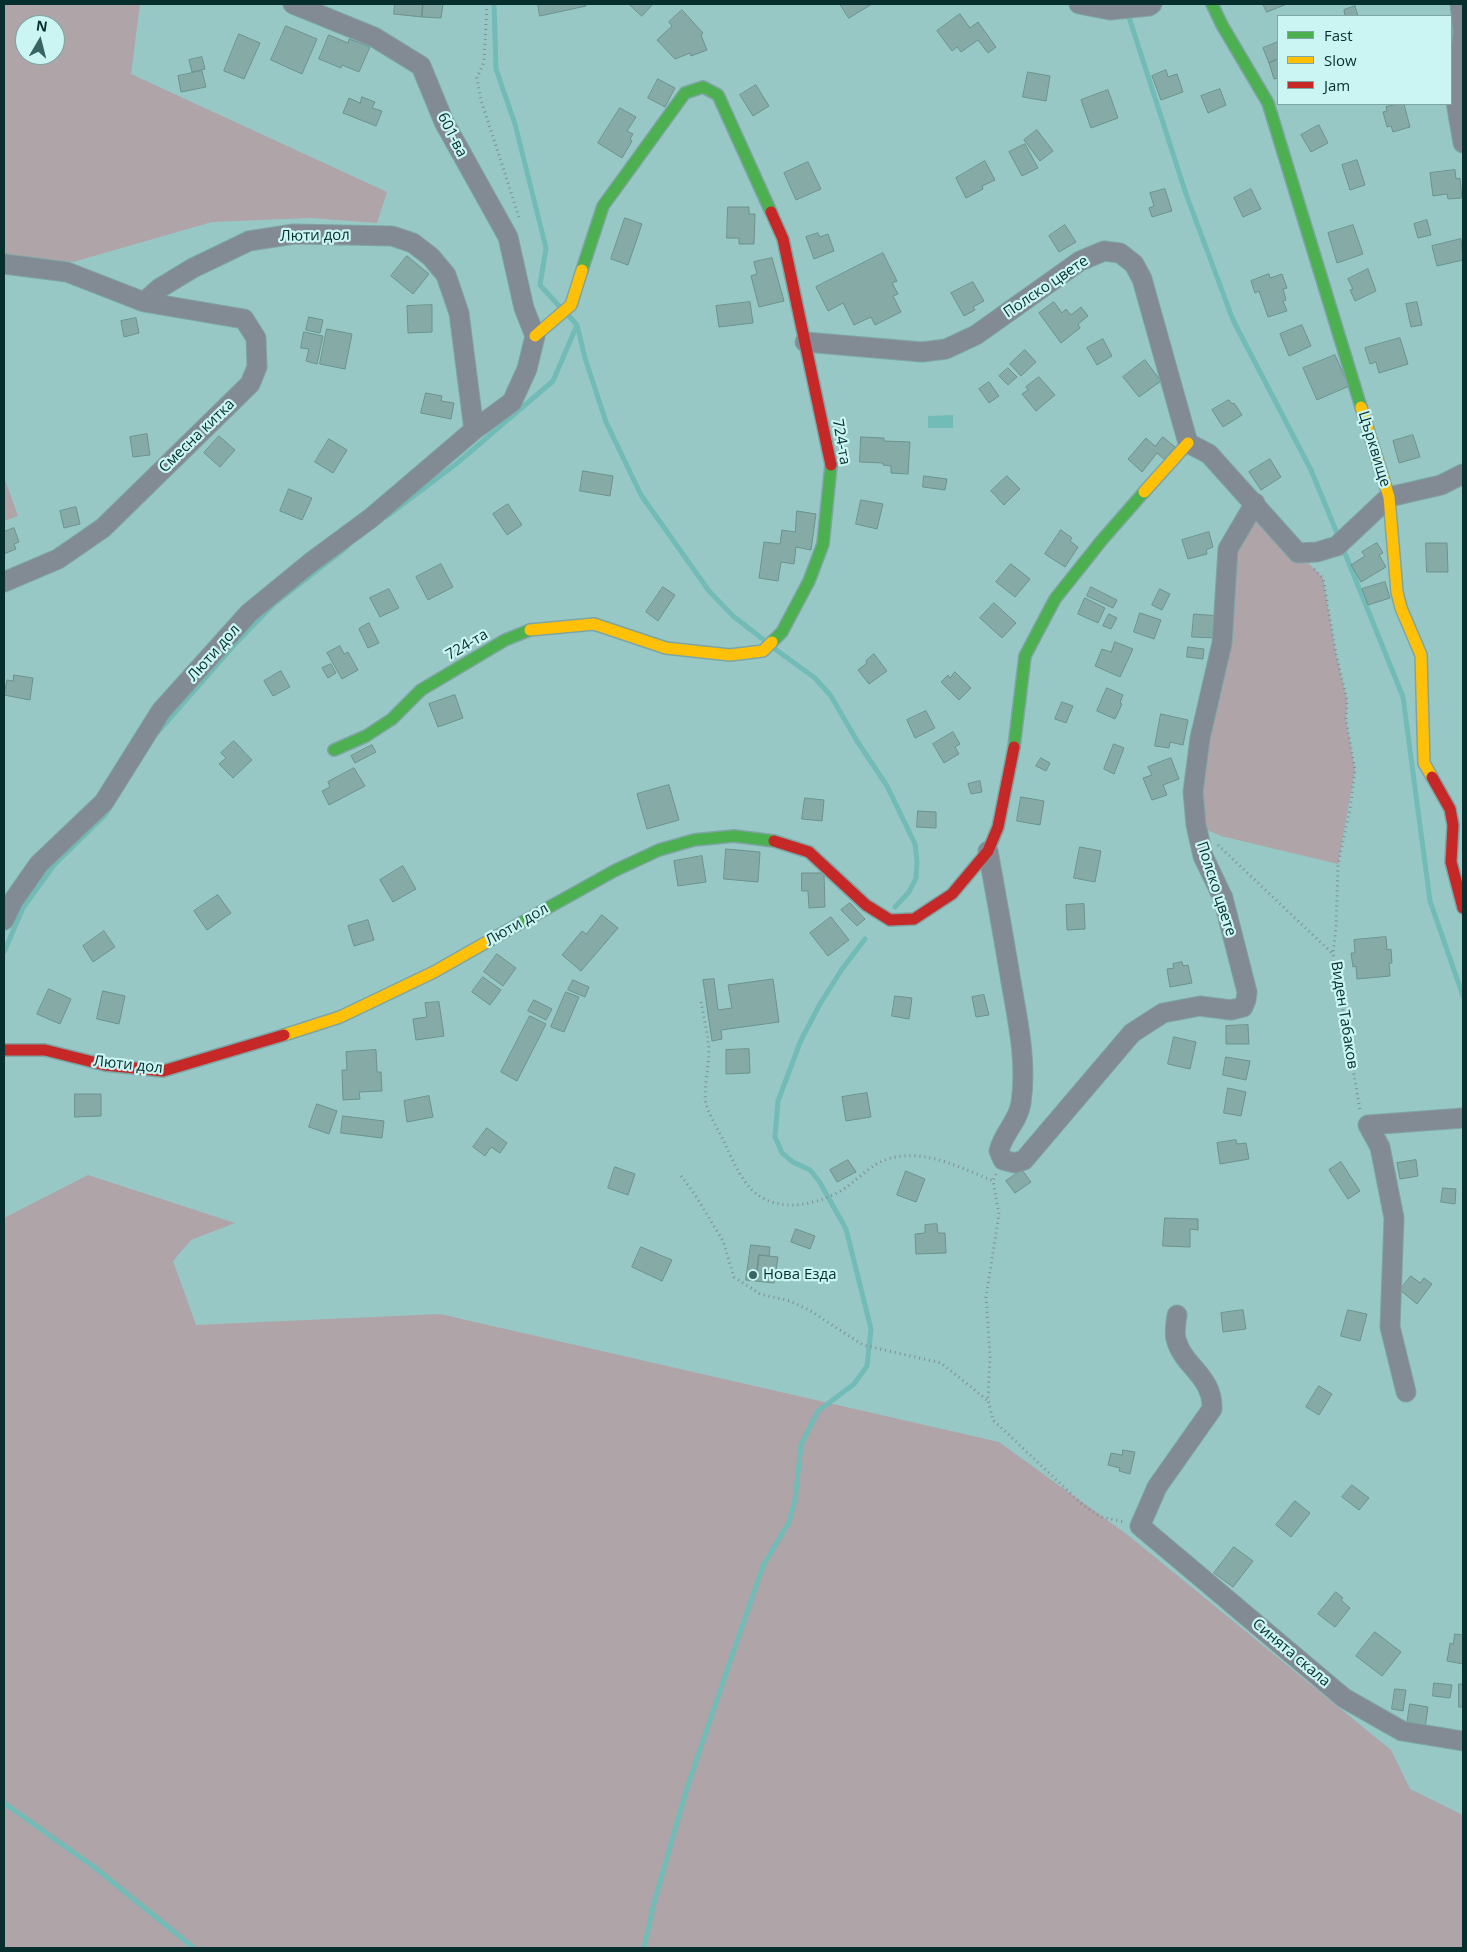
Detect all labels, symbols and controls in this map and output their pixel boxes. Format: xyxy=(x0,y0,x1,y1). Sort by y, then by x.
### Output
north arrow xyxy=(15,15,65,65)
text: N xyxy=(35,15,49,36)
legend xyxy=(1277,15,1452,105)
text: Fast xyxy=(1324,25,1353,45)
text: Slow xyxy=(1324,50,1357,70)
text: Jam xyxy=(1324,75,1350,95)
street label: 601-ва xyxy=(433,110,471,160)
street label: Люти дол xyxy=(280,226,350,246)
street label: Полско цвете xyxy=(1000,252,1092,322)
street label: Смесна китка xyxy=(155,395,239,477)
street label: Църквище xyxy=(1354,409,1394,489)
street label: 724-та xyxy=(828,418,854,466)
street label: Люти дол xyxy=(184,621,244,685)
street label: 724-та xyxy=(443,626,491,664)
street label: Полско цвете xyxy=(1192,839,1240,939)
street label: Люти дол xyxy=(482,900,552,950)
street label: Виден Табаков xyxy=(1327,960,1361,1070)
street label: Люти дол xyxy=(92,1052,164,1078)
place label: Нова Езда xyxy=(763,1266,836,1284)
marker: Нова Езда xyxy=(747,1269,759,1281)
street label: Синята скала xyxy=(1248,1615,1334,1691)

